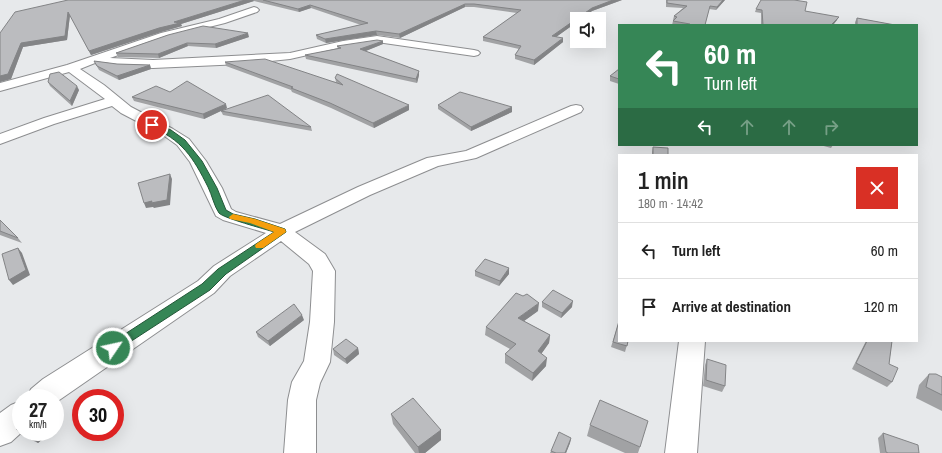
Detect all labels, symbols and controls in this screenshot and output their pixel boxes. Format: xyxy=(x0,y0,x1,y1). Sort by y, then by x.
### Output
map controls xyxy=(570,12,606,48)
button: sound xyxy=(570,12,606,48)
text: 60 m xyxy=(704,35,756,73)
icon: left xyxy=(638,40,690,92)
text: Turn left xyxy=(704,71,757,96)
pin xyxy=(135,108,169,142)
icon: arrive xyxy=(141,114,163,136)
icon: left xyxy=(694,116,716,138)
icon: ahead xyxy=(736,116,758,138)
icon: ahead xyxy=(778,116,800,138)
icon: right xyxy=(820,116,842,138)
text: 1 min xyxy=(638,164,689,196)
button: close xyxy=(856,167,898,209)
text: 180 m · 14:42 xyxy=(638,195,703,212)
icon: left xyxy=(638,240,660,262)
text: Turn left xyxy=(672,240,720,261)
text: 60 m xyxy=(871,240,898,261)
icon: arrive xyxy=(638,296,660,318)
text: Arrive at destination xyxy=(672,296,791,317)
text: 120 m xyxy=(864,296,898,317)
position arrow xyxy=(92,327,134,369)
speed limit sign: 30 xyxy=(72,389,124,441)
text: 27 xyxy=(29,396,47,423)
text: km/h xyxy=(29,418,47,431)

